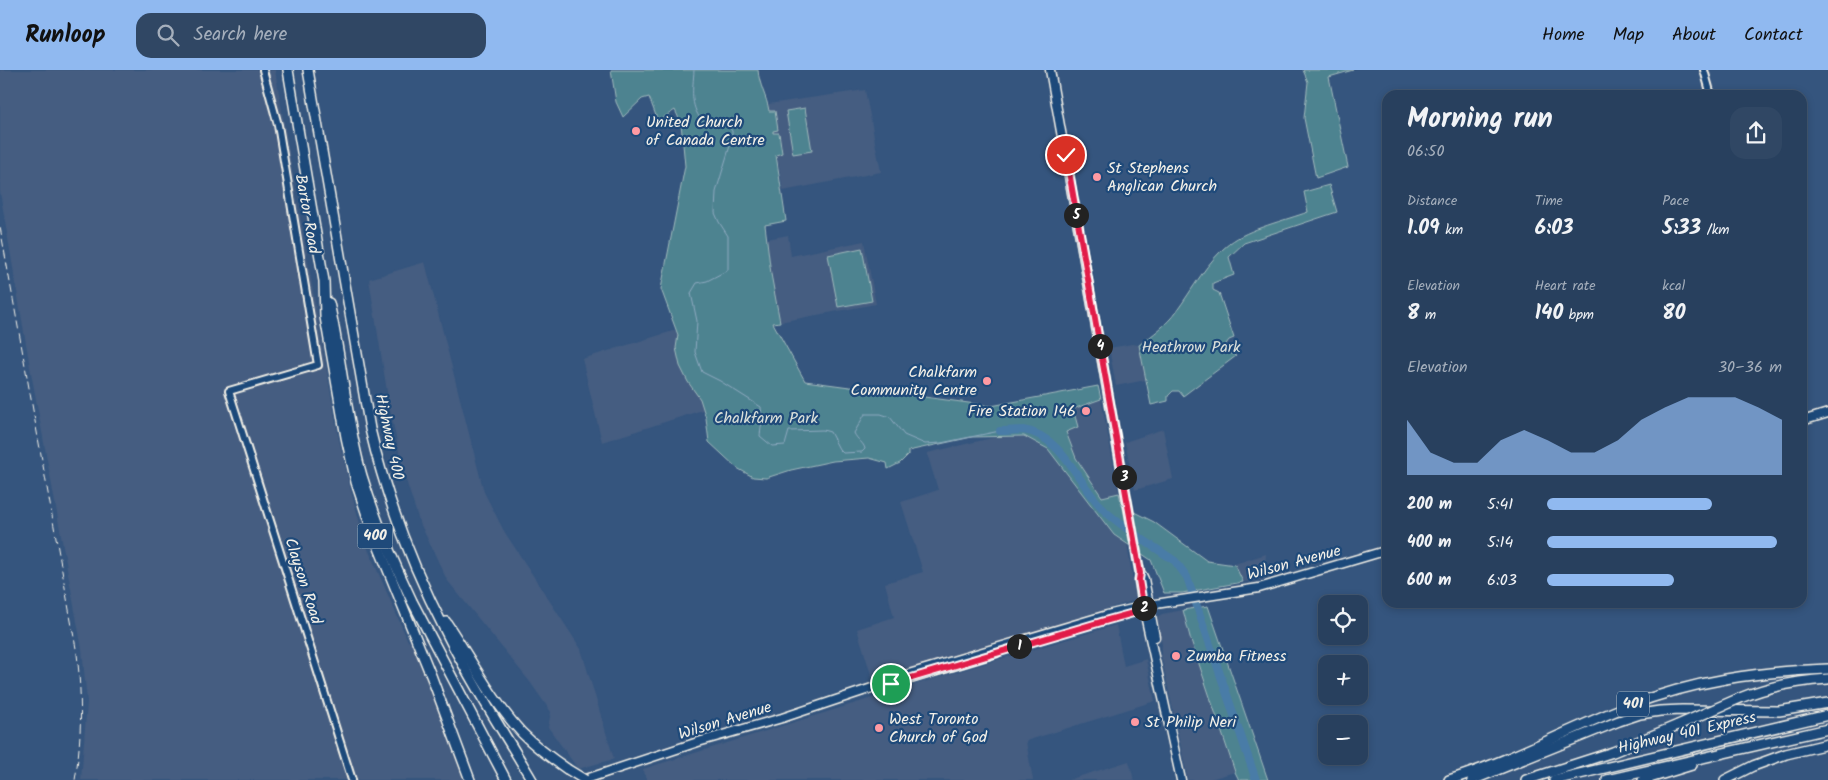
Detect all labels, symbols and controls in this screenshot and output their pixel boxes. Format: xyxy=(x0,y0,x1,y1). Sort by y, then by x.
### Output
search box xyxy=(136,13,486,58)
text: Runloop xyxy=(25,16,106,55)
text: Search here xyxy=(194,20,287,50)
icon: search xyxy=(154,21,182,49)
text: Home xyxy=(1542,21,1585,50)
text: Map xyxy=(1613,21,1644,50)
text: About xyxy=(1672,21,1716,50)
text: Contact xyxy=(1744,21,1803,50)
text: Morning run xyxy=(1407,97,1553,142)
button: share xyxy=(1730,107,1782,159)
place label: United Church of Canada Centre xyxy=(646,110,765,153)
marker: United Church of Canada Centre xyxy=(630,125,642,137)
pin xyxy=(1045,134,1087,176)
text: 06:50 xyxy=(1407,139,1444,164)
icon: check xyxy=(1052,141,1080,169)
place label: St Stephens Anglican Church xyxy=(1107,156,1217,199)
marker: St Stephens Anglican Church xyxy=(1091,171,1103,183)
street label: Bartor Road xyxy=(288,172,326,257)
text: Distance xyxy=(1407,190,1457,212)
text: Time xyxy=(1535,190,1563,212)
text: Pace xyxy=(1662,190,1689,212)
pin: 5 xyxy=(1064,202,1088,228)
text: 5 xyxy=(1073,204,1080,226)
text: 1.09 xyxy=(1407,212,1440,245)
text: 6:03 xyxy=(1535,212,1573,245)
text: 5:33 xyxy=(1662,212,1701,245)
text: km xyxy=(1440,219,1463,241)
text: /km xyxy=(1701,219,1729,241)
text: Elevation xyxy=(1407,275,1460,297)
text: Heart rate xyxy=(1535,275,1596,297)
text: kcal xyxy=(1662,275,1685,297)
text: 8 xyxy=(1407,297,1419,330)
text: 140 xyxy=(1535,297,1563,330)
text: 80 xyxy=(1662,297,1686,330)
text: m xyxy=(1419,304,1436,326)
text: bpm xyxy=(1563,304,1594,326)
pin: 4 xyxy=(1088,334,1112,358)
text: 4 xyxy=(1097,335,1104,357)
park label: Heathrow Park xyxy=(1142,335,1241,360)
text: Elevation xyxy=(1407,355,1468,380)
text: 30–36 m xyxy=(1718,355,1782,380)
place label: Chalkfarm Community Centre xyxy=(851,360,977,403)
marker: Chalkfarm Community Centre xyxy=(981,375,993,387)
street label: Highway 400 xyxy=(368,392,410,482)
place label: Fire Station 146 xyxy=(968,399,1076,424)
marker: Fire Station 146 xyxy=(1080,405,1092,417)
park label: Chalkfarm Park xyxy=(714,406,819,431)
pin: 3 xyxy=(1112,464,1136,490)
text: 3 xyxy=(1121,466,1128,488)
text: 200 m xyxy=(1407,492,1452,517)
text: 5:41 xyxy=(1487,492,1513,517)
road number: 400 xyxy=(358,524,392,548)
text: 400 m xyxy=(1407,530,1451,555)
text: 5:14 xyxy=(1487,530,1513,555)
street label: Clayson Road xyxy=(277,535,329,628)
street label: Wilson Avenue xyxy=(1244,538,1344,588)
text: 600 m xyxy=(1407,568,1451,593)
text: 6:03 xyxy=(1487,568,1517,593)
map controls xyxy=(1318,595,1368,765)
button: locate xyxy=(1318,595,1368,645)
pin: 2 xyxy=(1132,596,1156,620)
text: 2 xyxy=(1140,597,1149,619)
pin: 1 xyxy=(1006,634,1032,658)
text: 1 xyxy=(1017,635,1022,657)
place label: Zumba Fitness xyxy=(1186,644,1287,669)
marker: Zumba Fitness xyxy=(1170,650,1182,662)
button: + xyxy=(1318,655,1368,705)
pin xyxy=(870,663,912,705)
icon: arrive xyxy=(877,670,905,698)
road number: 401 xyxy=(1617,692,1649,716)
street label: Wilson Avenue xyxy=(675,695,775,747)
street label: Highway 401 Express xyxy=(1615,705,1759,761)
place label: West Toronto Church of God xyxy=(889,707,988,750)
place label: St Philip Neri xyxy=(1145,710,1237,735)
button: − xyxy=(1318,715,1368,765)
marker: St Philip Neri xyxy=(1129,716,1141,728)
marker: West Toronto Church of God xyxy=(873,722,885,734)

